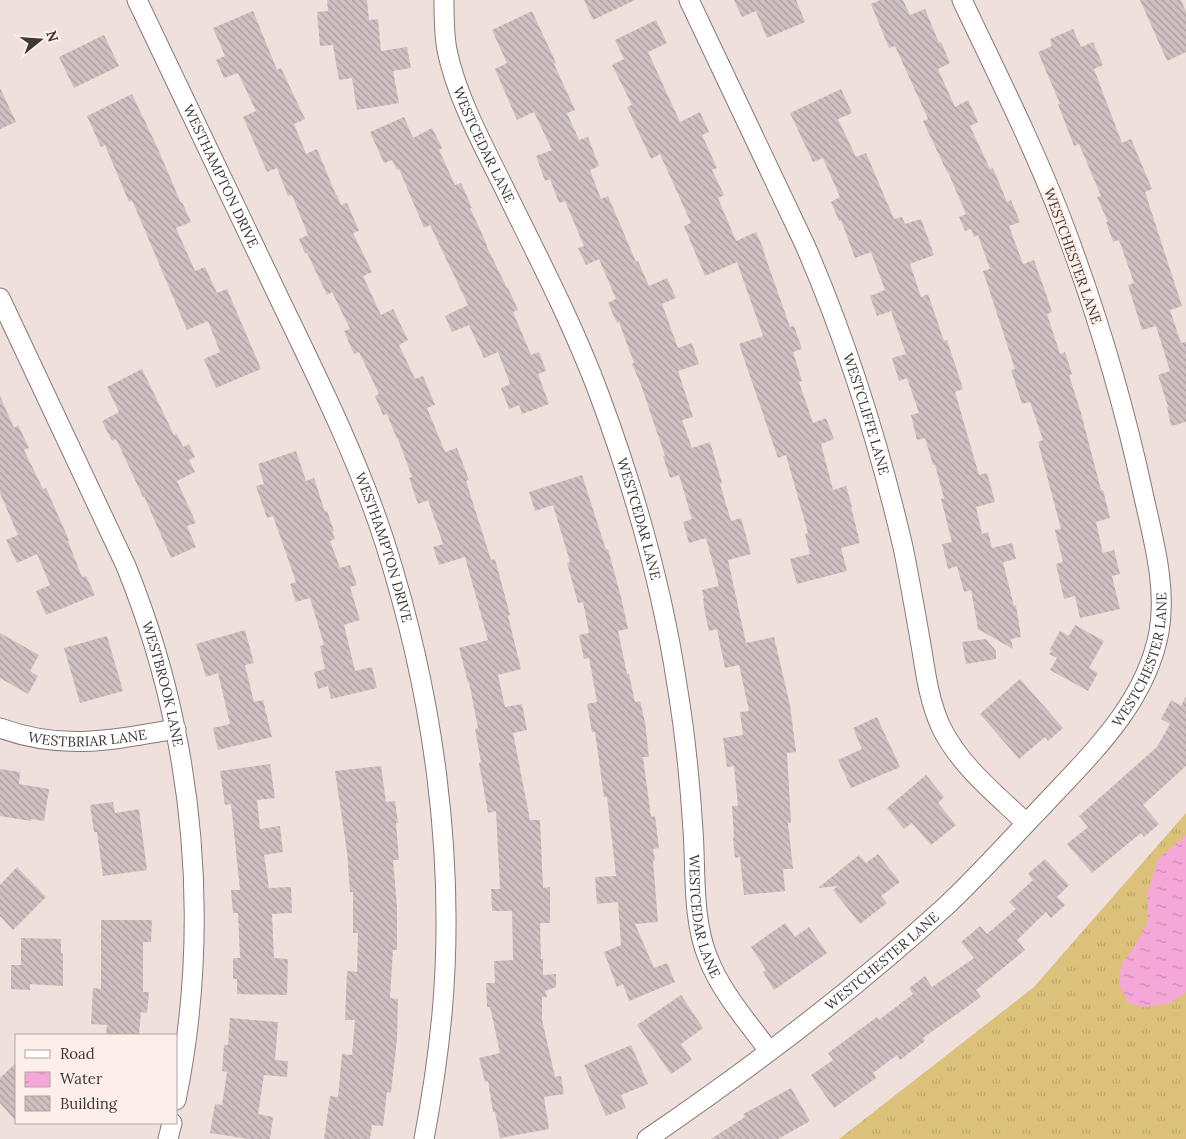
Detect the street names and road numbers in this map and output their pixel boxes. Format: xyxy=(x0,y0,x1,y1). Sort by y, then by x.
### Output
street label: WESTCEDAR LANE xyxy=(449,84,519,206)
street label: WESTHAMPTON DRIVE xyxy=(179,101,263,251)
street label: WESTCHESTER LANE xyxy=(1040,185,1106,327)
street label: WESTCLIFFE LANE xyxy=(839,351,893,477)
street label: WESTCEDAR LANE xyxy=(613,456,665,582)
street label: WESTHAMPTON DRIVE xyxy=(351,470,416,624)
street label: WESTCHESTER LANE xyxy=(1108,592,1170,730)
street label: WESTBROOK LANE xyxy=(138,619,188,748)
street label: WESTBRIAR LANE xyxy=(27,725,148,751)
street label: WESTCEDAR LANE xyxy=(685,854,725,981)
street label: WESTCHESTER LANE xyxy=(821,908,943,1014)

